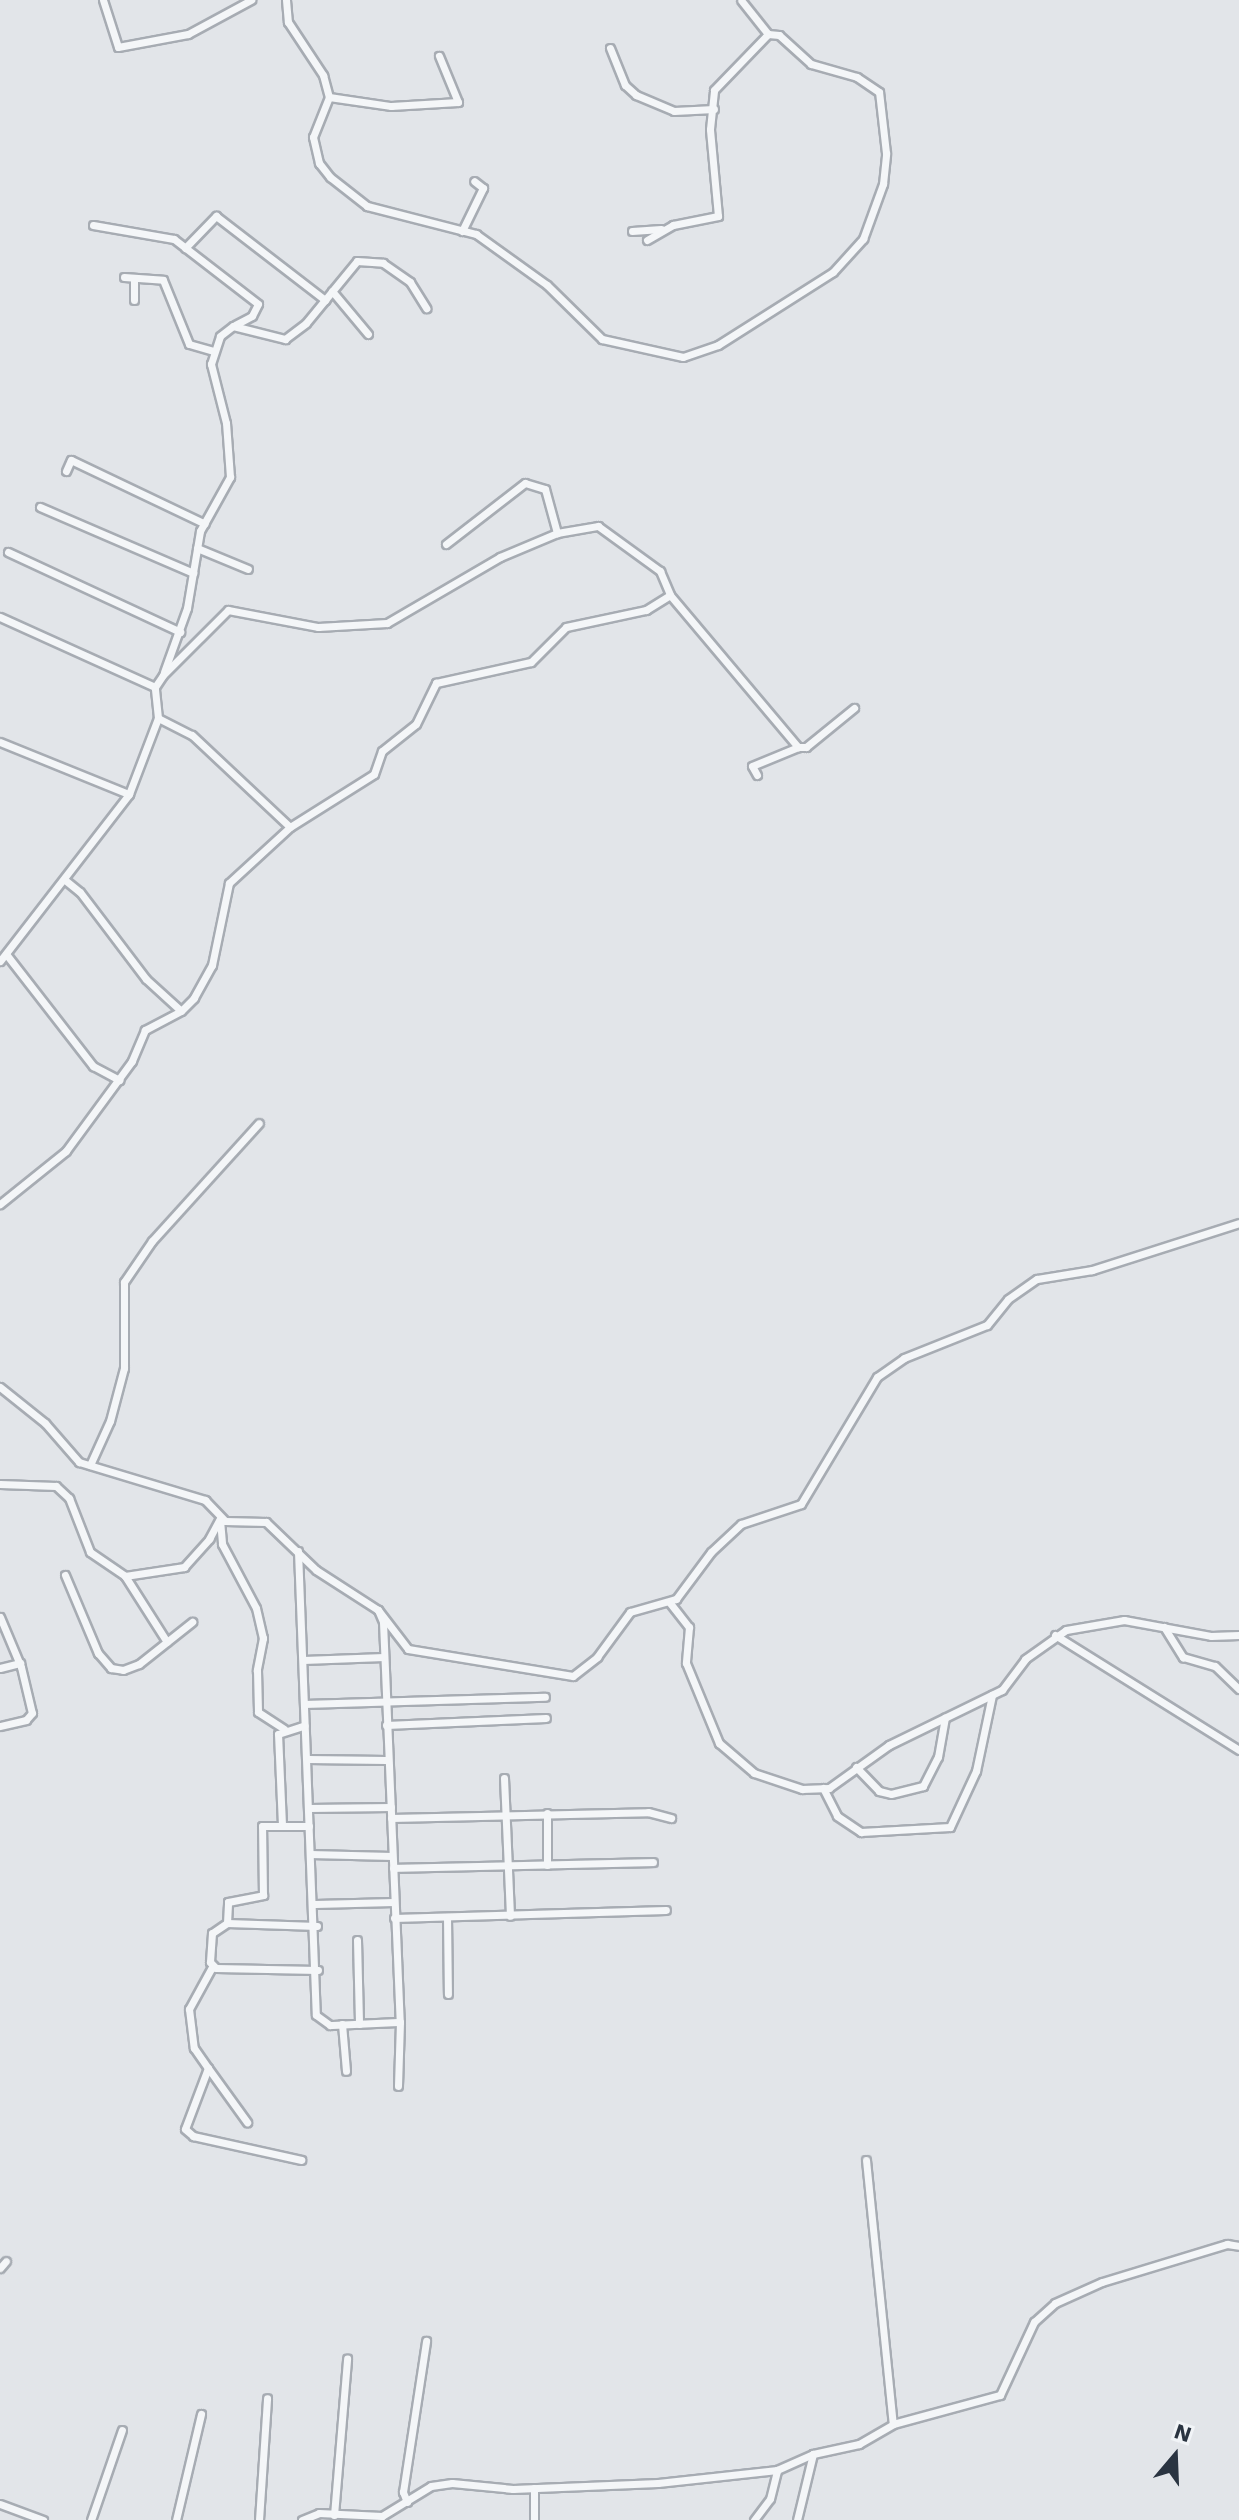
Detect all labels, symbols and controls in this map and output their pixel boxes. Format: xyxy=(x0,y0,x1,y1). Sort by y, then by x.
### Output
north arrow xyxy=(1135,2416,1215,2496)
text: N xyxy=(1171,2418,1195,2447)

